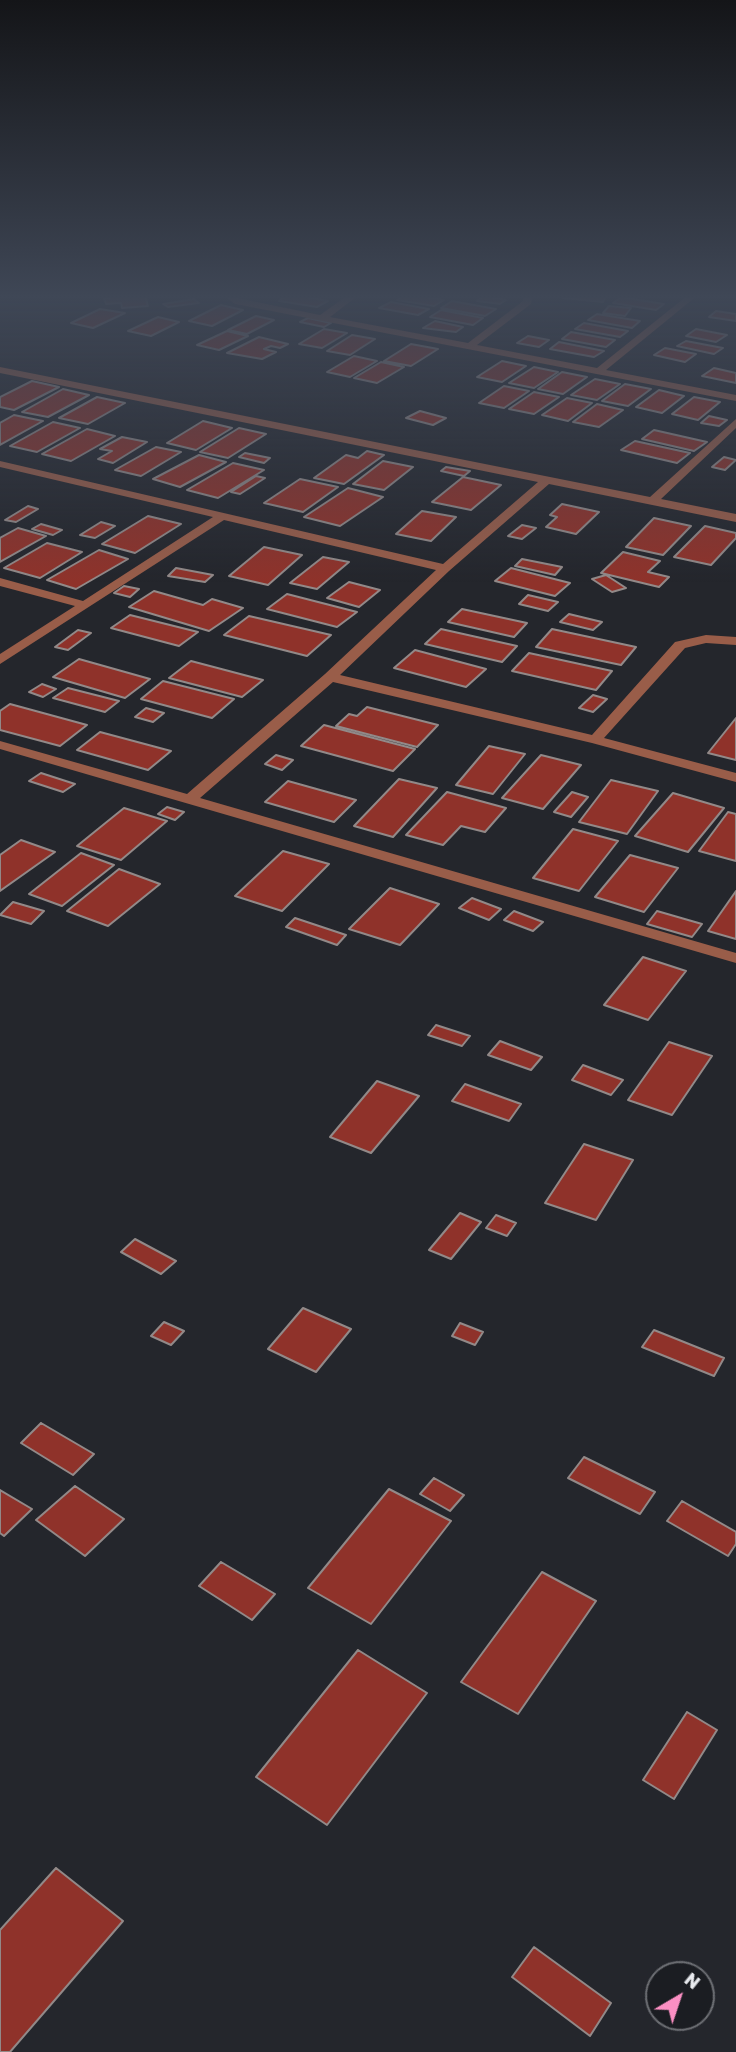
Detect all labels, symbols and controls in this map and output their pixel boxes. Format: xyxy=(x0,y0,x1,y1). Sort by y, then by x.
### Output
north arrow xyxy=(645,1961,715,2031)
text: N xyxy=(680,1968,705,1994)

